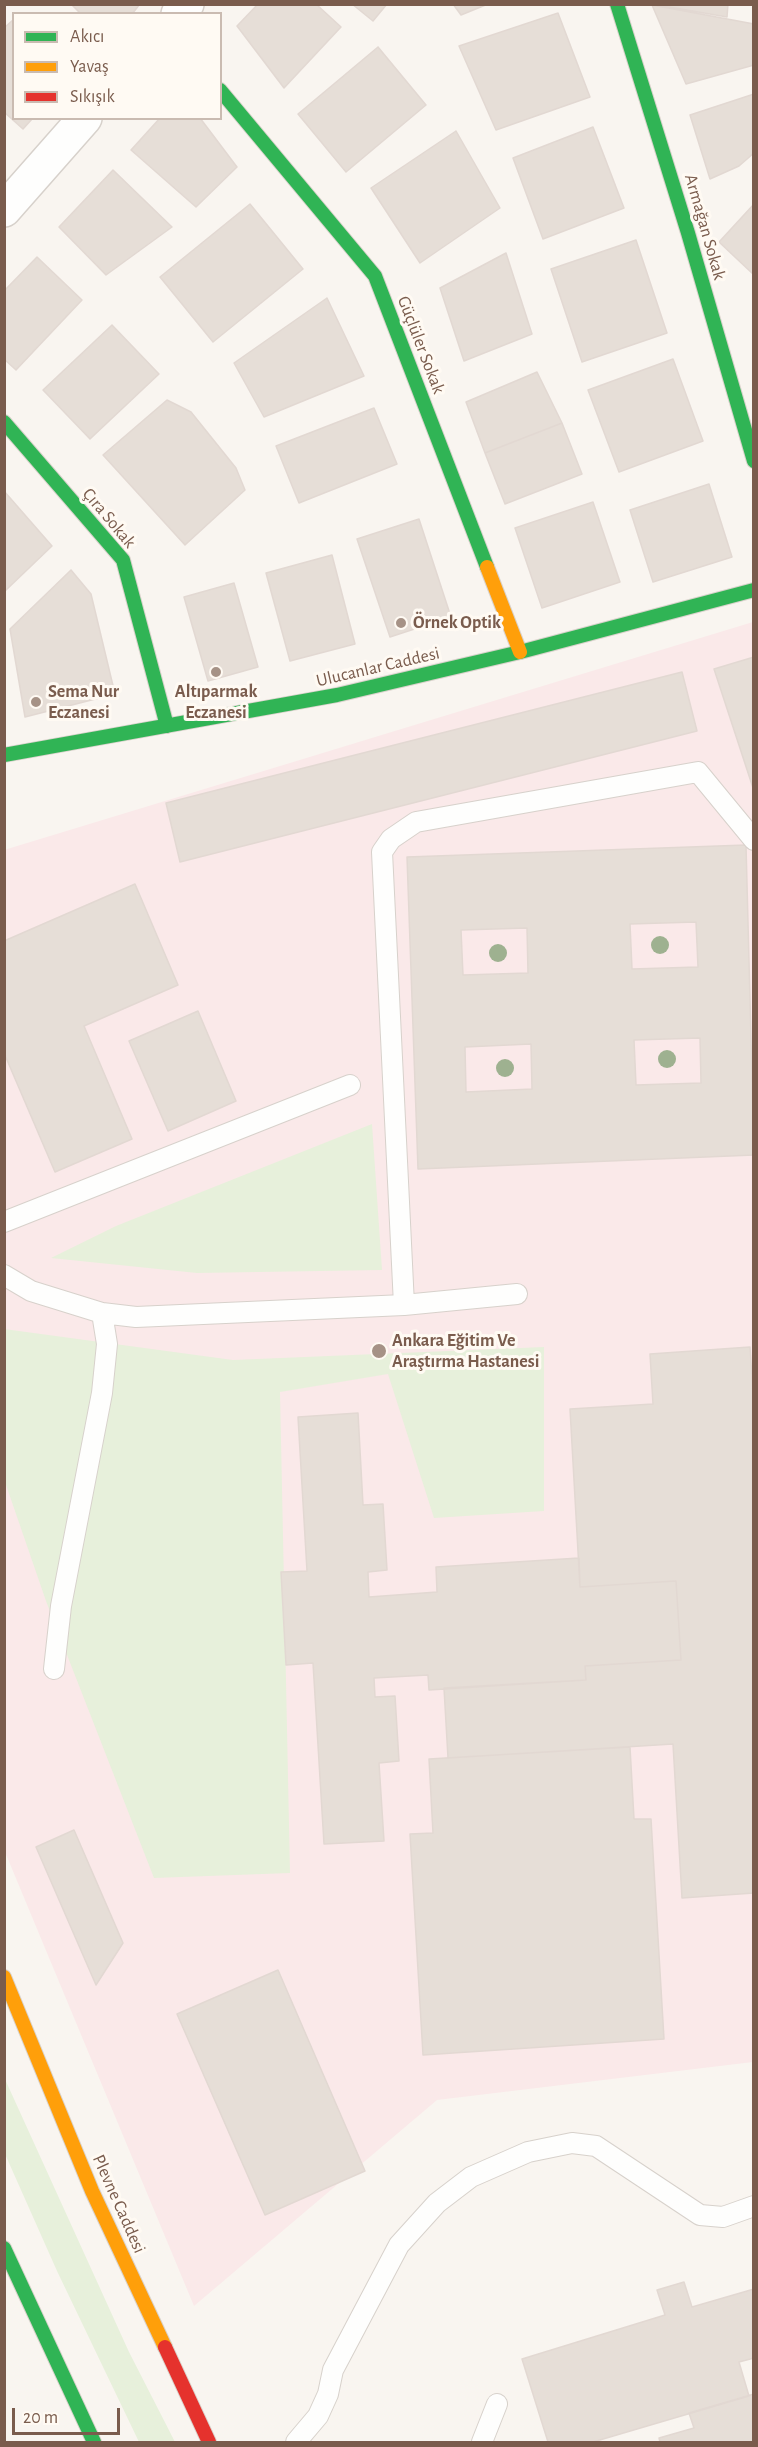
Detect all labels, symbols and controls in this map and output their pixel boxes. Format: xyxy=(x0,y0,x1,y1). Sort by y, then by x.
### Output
legend xyxy=(12,12,222,120)
text: Akıcı xyxy=(70,28,104,46)
text: Yavaş xyxy=(70,58,109,76)
text: Sıkışık xyxy=(70,88,115,106)
street label: Armağan Sokak xyxy=(680,172,730,282)
street label: Güçlüler Sokak xyxy=(392,293,450,397)
street label: Çıra Sokak xyxy=(78,483,140,553)
place label: Örnek Optik xyxy=(413,612,501,634)
marker: Örnek Optik xyxy=(394,616,408,630)
street label: Ulucanlar Caddesi xyxy=(314,642,442,692)
marker: Altıparmak Eczanesi xyxy=(209,665,223,679)
place label: Sema Nur Eczanesi xyxy=(48,681,119,724)
place label: Altıparmak Eczanesi xyxy=(175,681,257,724)
marker: Sema Nur Eczanesi xyxy=(29,695,43,709)
place label: Ankara Eğitim Ve Araştırma Hastanesi xyxy=(392,1330,539,1372)
marker: Ankara Eğitim Ve Araştırma Hastanesi xyxy=(370,1342,388,1360)
street label: Plevne Caddesi xyxy=(88,2151,150,2257)
scale bar xyxy=(15,2396,123,2434)
text: 20 m xyxy=(23,2409,58,2427)

